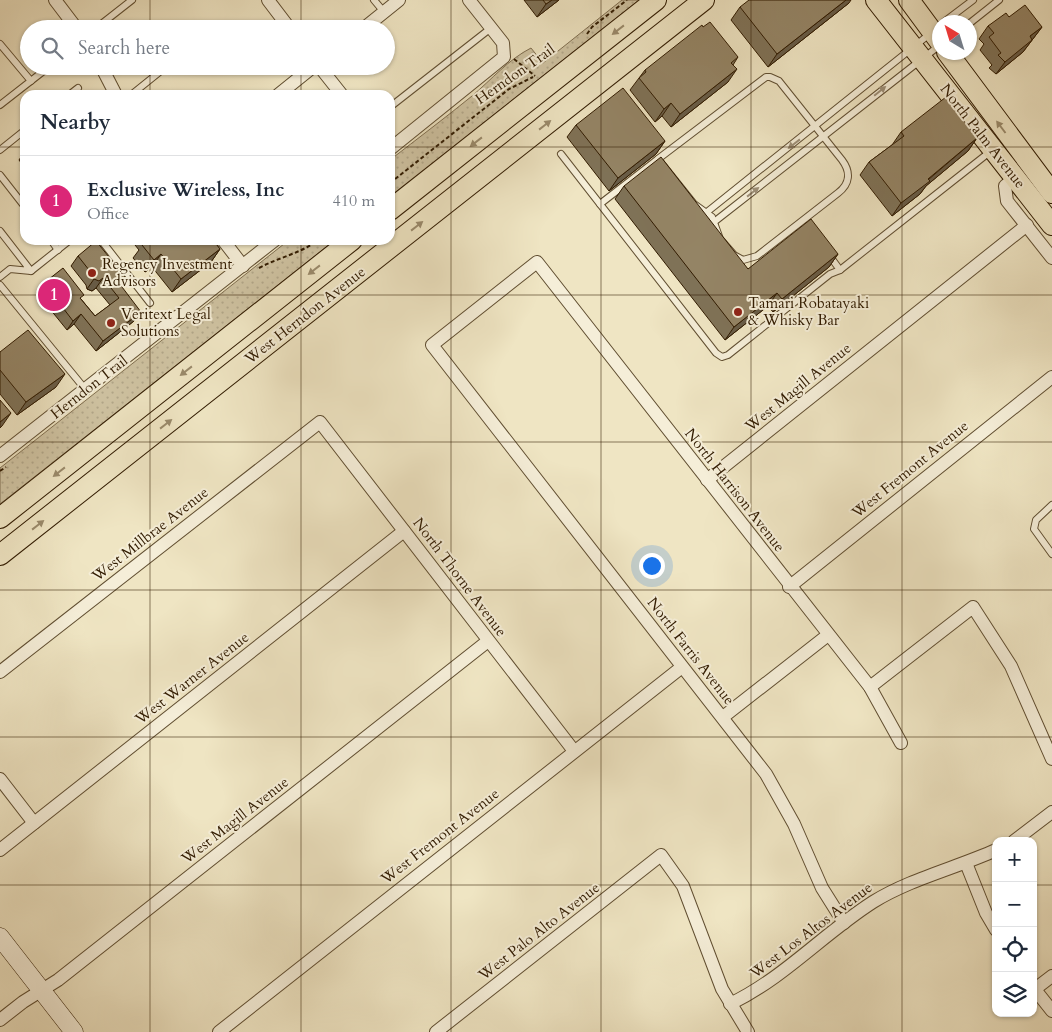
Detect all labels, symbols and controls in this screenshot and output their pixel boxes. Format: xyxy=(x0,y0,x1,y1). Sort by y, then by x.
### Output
north arrow xyxy=(932,15,977,60)
search box xyxy=(20,20,395,75)
one-way arrow xyxy=(612,25,625,36)
icon: search xyxy=(38,34,66,62)
text: Search here xyxy=(78,35,170,61)
street label: Herndon Trail xyxy=(471,39,559,109)
street label: North Palm Avenue xyxy=(936,79,1030,193)
one-way arrow xyxy=(873,86,886,97)
text: Nearby xyxy=(40,108,111,137)
one-way arrow xyxy=(538,120,551,131)
one-way arrow xyxy=(996,120,1006,134)
one-way arrow xyxy=(470,136,483,147)
one-way arrow xyxy=(788,139,801,150)
text: Exclusive Wireless, Inc xyxy=(87,177,284,203)
one-way arrow xyxy=(746,187,759,198)
text: 1 xyxy=(52,190,60,212)
text: 410 m xyxy=(333,190,375,212)
text: Office xyxy=(87,203,129,225)
one-way arrow xyxy=(410,221,424,231)
place label: Regency Investment Advisors xyxy=(102,254,233,291)
street label: West Herndon Avenue xyxy=(240,262,370,369)
one-way arrow xyxy=(308,265,321,276)
marker: Regency Investment Advisors xyxy=(86,267,98,279)
pin: 1 xyxy=(38,276,70,314)
place label: Tamari Robatayaki & Whisky Bar xyxy=(748,293,869,330)
place label: Veritext Legal Solutions xyxy=(121,304,211,341)
marker: Tamari Robatayaki & Whisky Bar xyxy=(732,306,744,318)
marker: Veritext Legal Solutions xyxy=(105,317,117,329)
street label: West Magill Avenue xyxy=(740,338,855,437)
street label: Herndon Trail xyxy=(46,350,132,424)
one-way arrow xyxy=(180,366,193,376)
street label: West Fremont Avenue xyxy=(847,416,973,523)
one-way arrow xyxy=(159,419,172,430)
street label: North Harrison Avenue xyxy=(680,424,790,556)
one-way arrow xyxy=(53,466,66,477)
street label: West Millbrae Avenue xyxy=(87,482,212,586)
street label: North Thorne Avenue xyxy=(409,513,511,641)
one-way arrow xyxy=(31,519,44,530)
your location xyxy=(639,553,665,579)
street label: North Farris Avenue xyxy=(643,593,739,709)
street label: West Warner Avenue xyxy=(130,627,253,729)
street label: West Magill Avenue xyxy=(177,772,293,869)
street label: West Fremont Avenue xyxy=(376,783,503,889)
map controls xyxy=(992,837,1037,1017)
button: + xyxy=(992,837,1037,882)
street label: West Palo Alto Avenue xyxy=(474,877,604,985)
street label: West Los Altos Avenue xyxy=(745,877,876,983)
button: − xyxy=(992,882,1037,927)
button: locate xyxy=(992,927,1037,972)
button: layers xyxy=(992,972,1037,1017)

